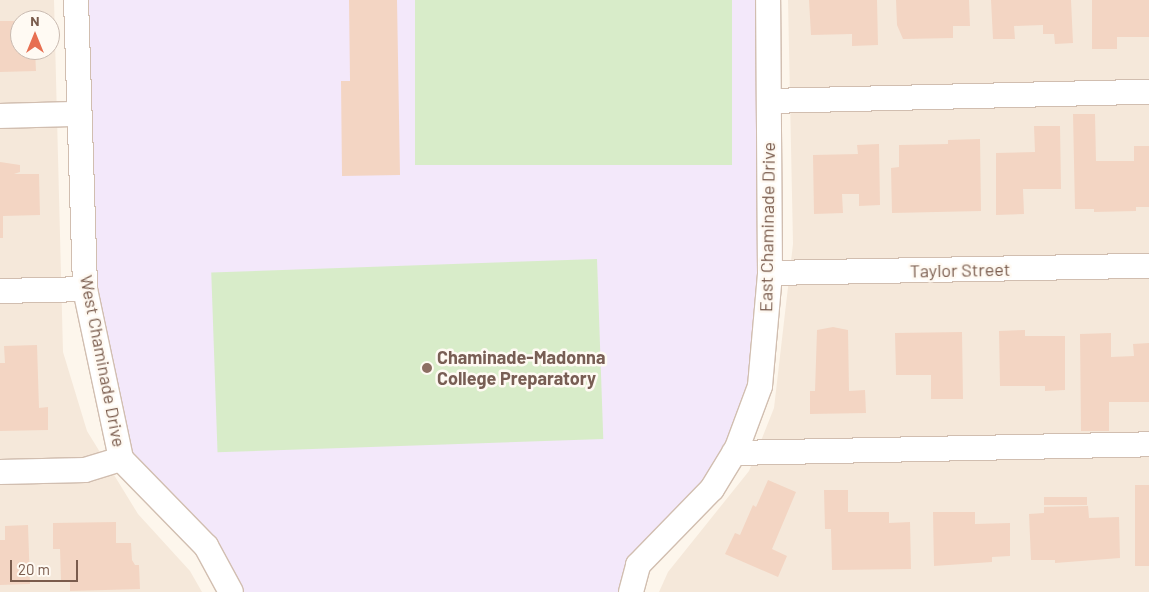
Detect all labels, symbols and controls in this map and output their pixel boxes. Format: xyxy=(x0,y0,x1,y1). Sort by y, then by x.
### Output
north arrow xyxy=(10,10,60,60)
text: N xyxy=(30,12,40,29)
street label: East Chaminade Drive xyxy=(755,142,779,312)
street label: Taylor Street xyxy=(910,258,1010,282)
street label: West Chaminade Drive xyxy=(76,273,130,449)
place label: Chaminade-Madonna College Preparatory xyxy=(437,347,605,389)
marker: Chaminade-Madonna College Preparatory xyxy=(421,362,433,374)
scale bar xyxy=(12,550,80,582)
text: 20 m xyxy=(18,560,50,578)

